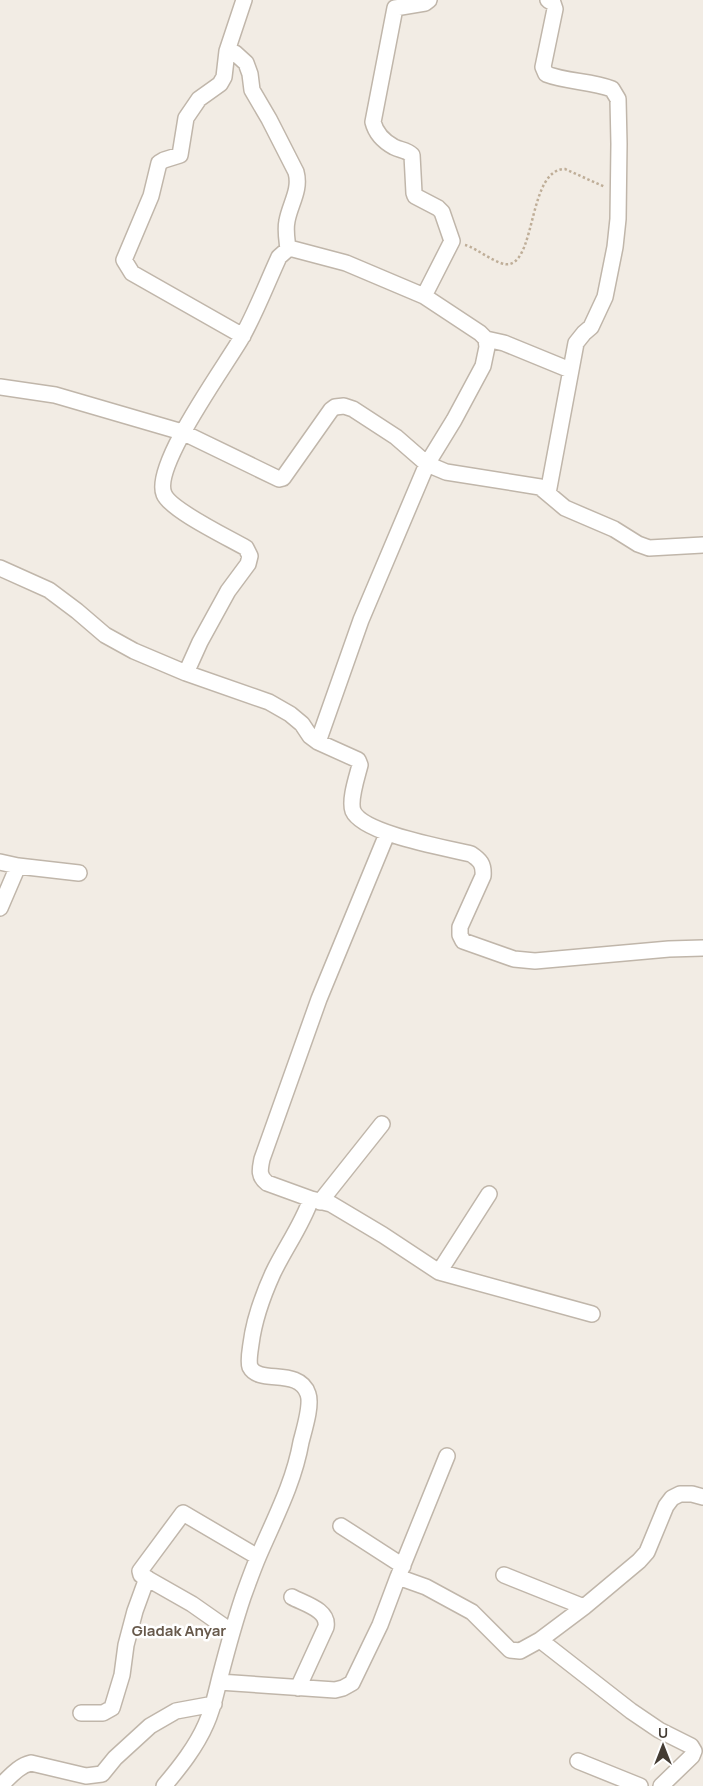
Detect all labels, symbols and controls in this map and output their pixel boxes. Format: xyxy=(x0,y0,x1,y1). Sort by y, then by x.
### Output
district label: Gladak Anyar xyxy=(132,1620,226,1641)
north arrow xyxy=(638,1721,688,1771)
text: U xyxy=(658,1723,668,1742)

